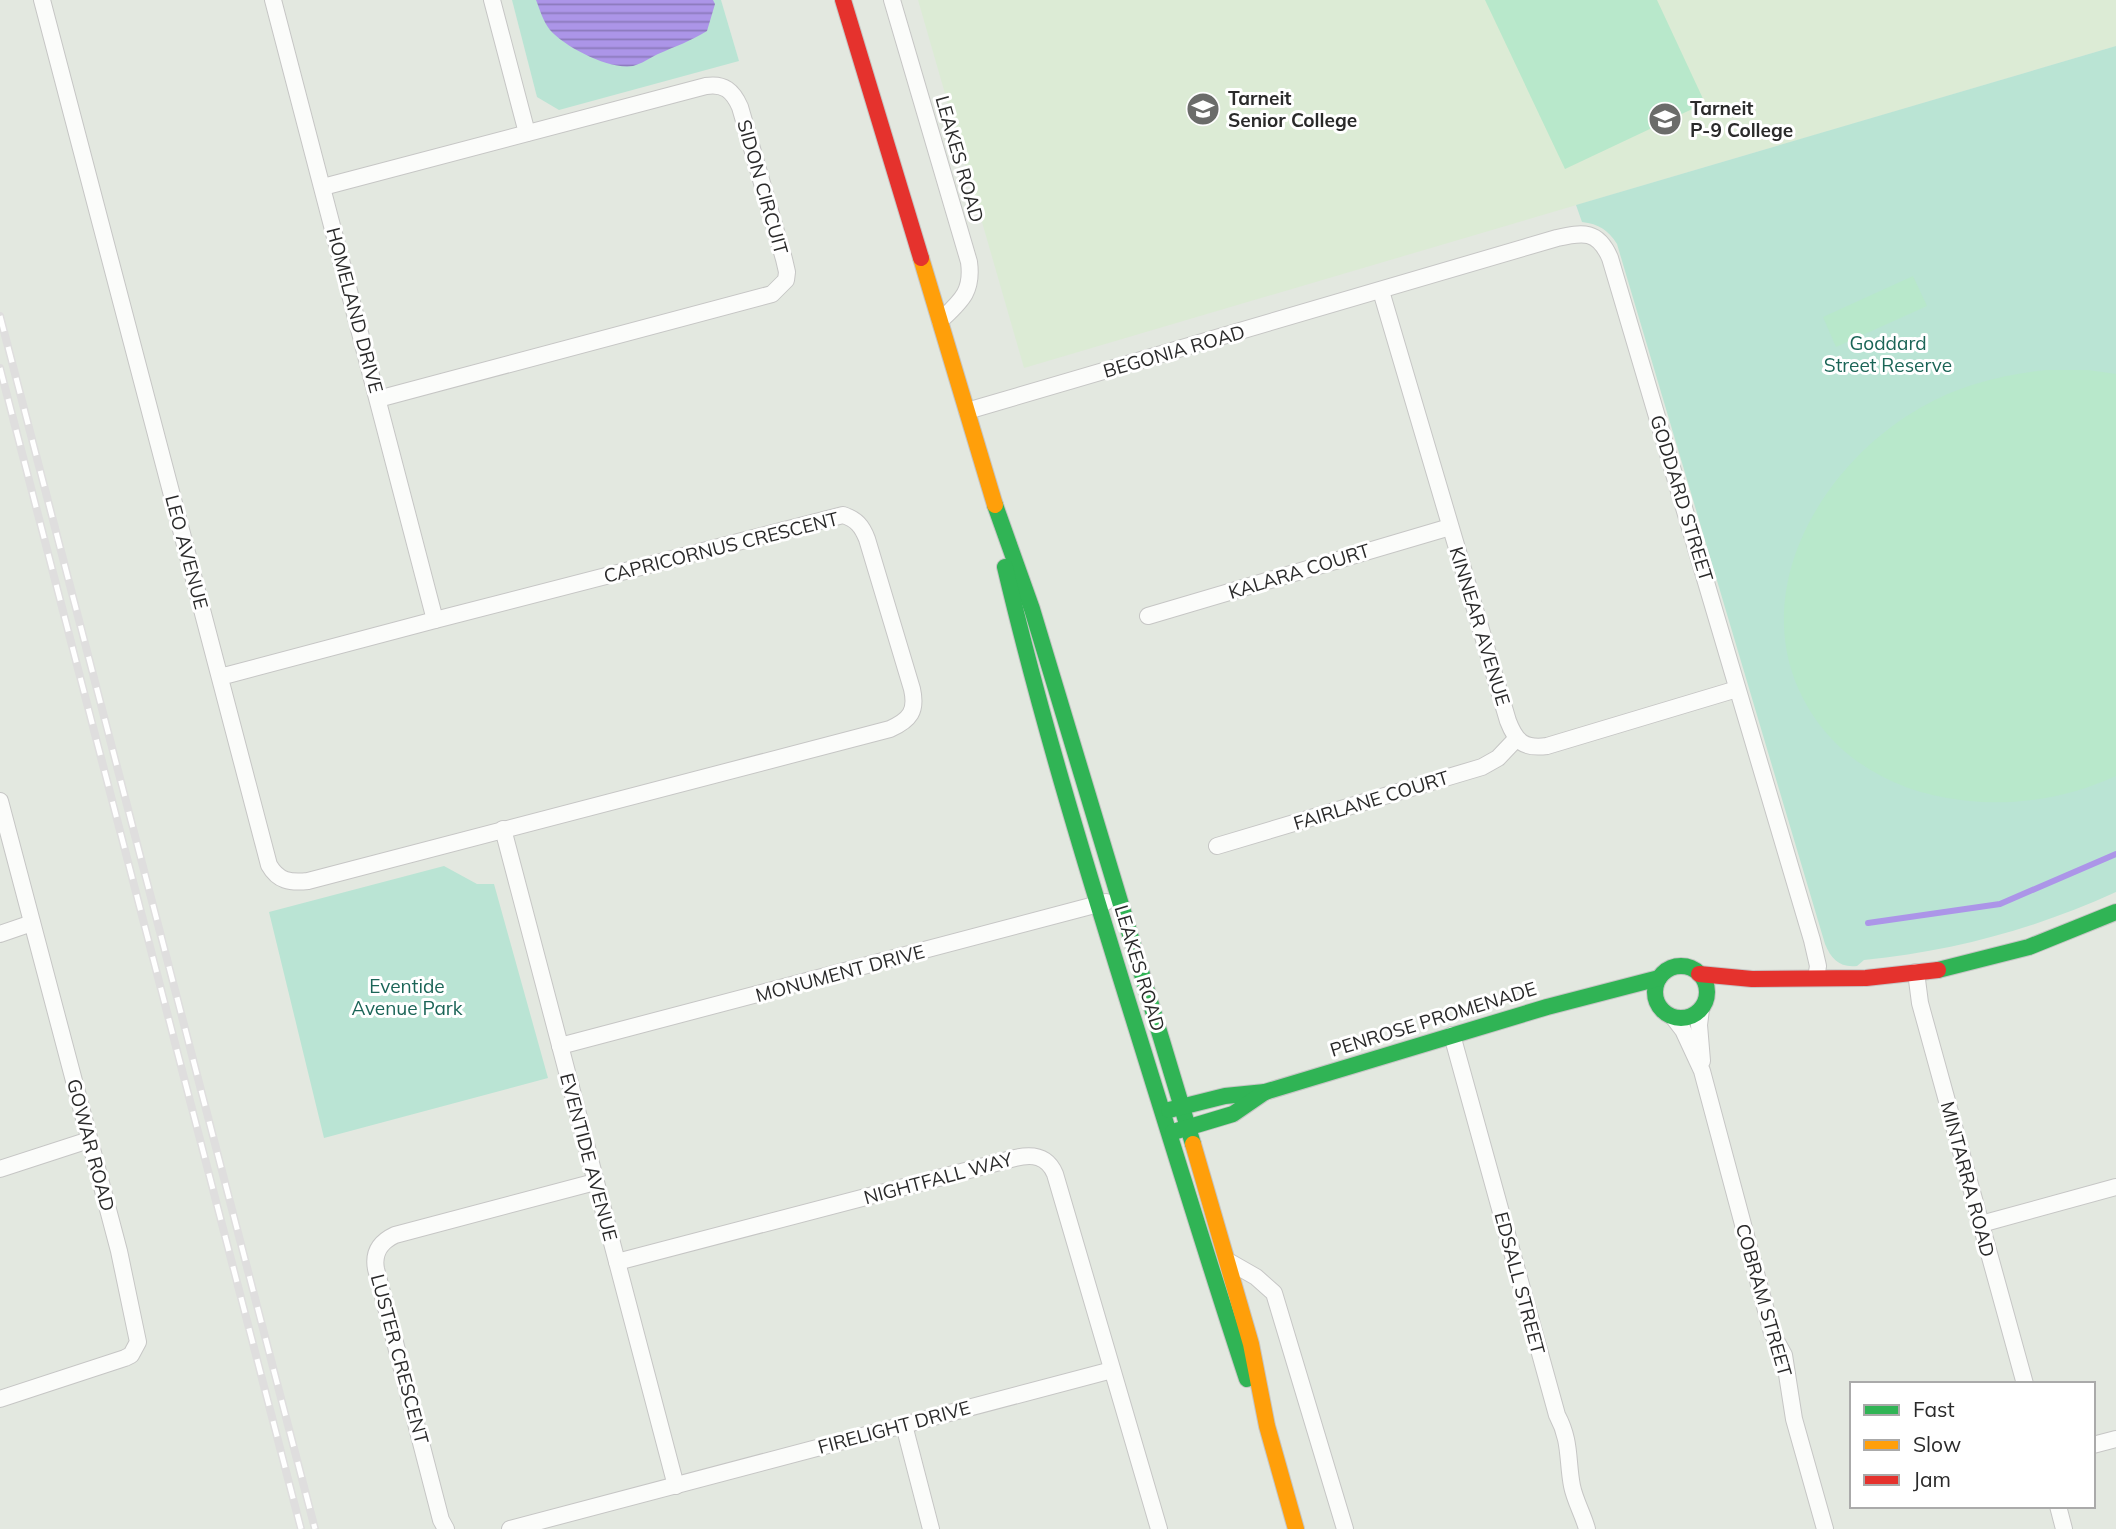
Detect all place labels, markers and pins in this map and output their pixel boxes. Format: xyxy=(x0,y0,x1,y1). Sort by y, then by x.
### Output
place label: Tarneit Senior College xyxy=(1228,86,1357,132)
school or university icon: Tarneit Senior College xyxy=(1184,90,1222,128)
place label: Tarneit P-9 College xyxy=(1690,96,1793,142)
school or university icon: Tarneit P-9 College xyxy=(1646,100,1684,138)

